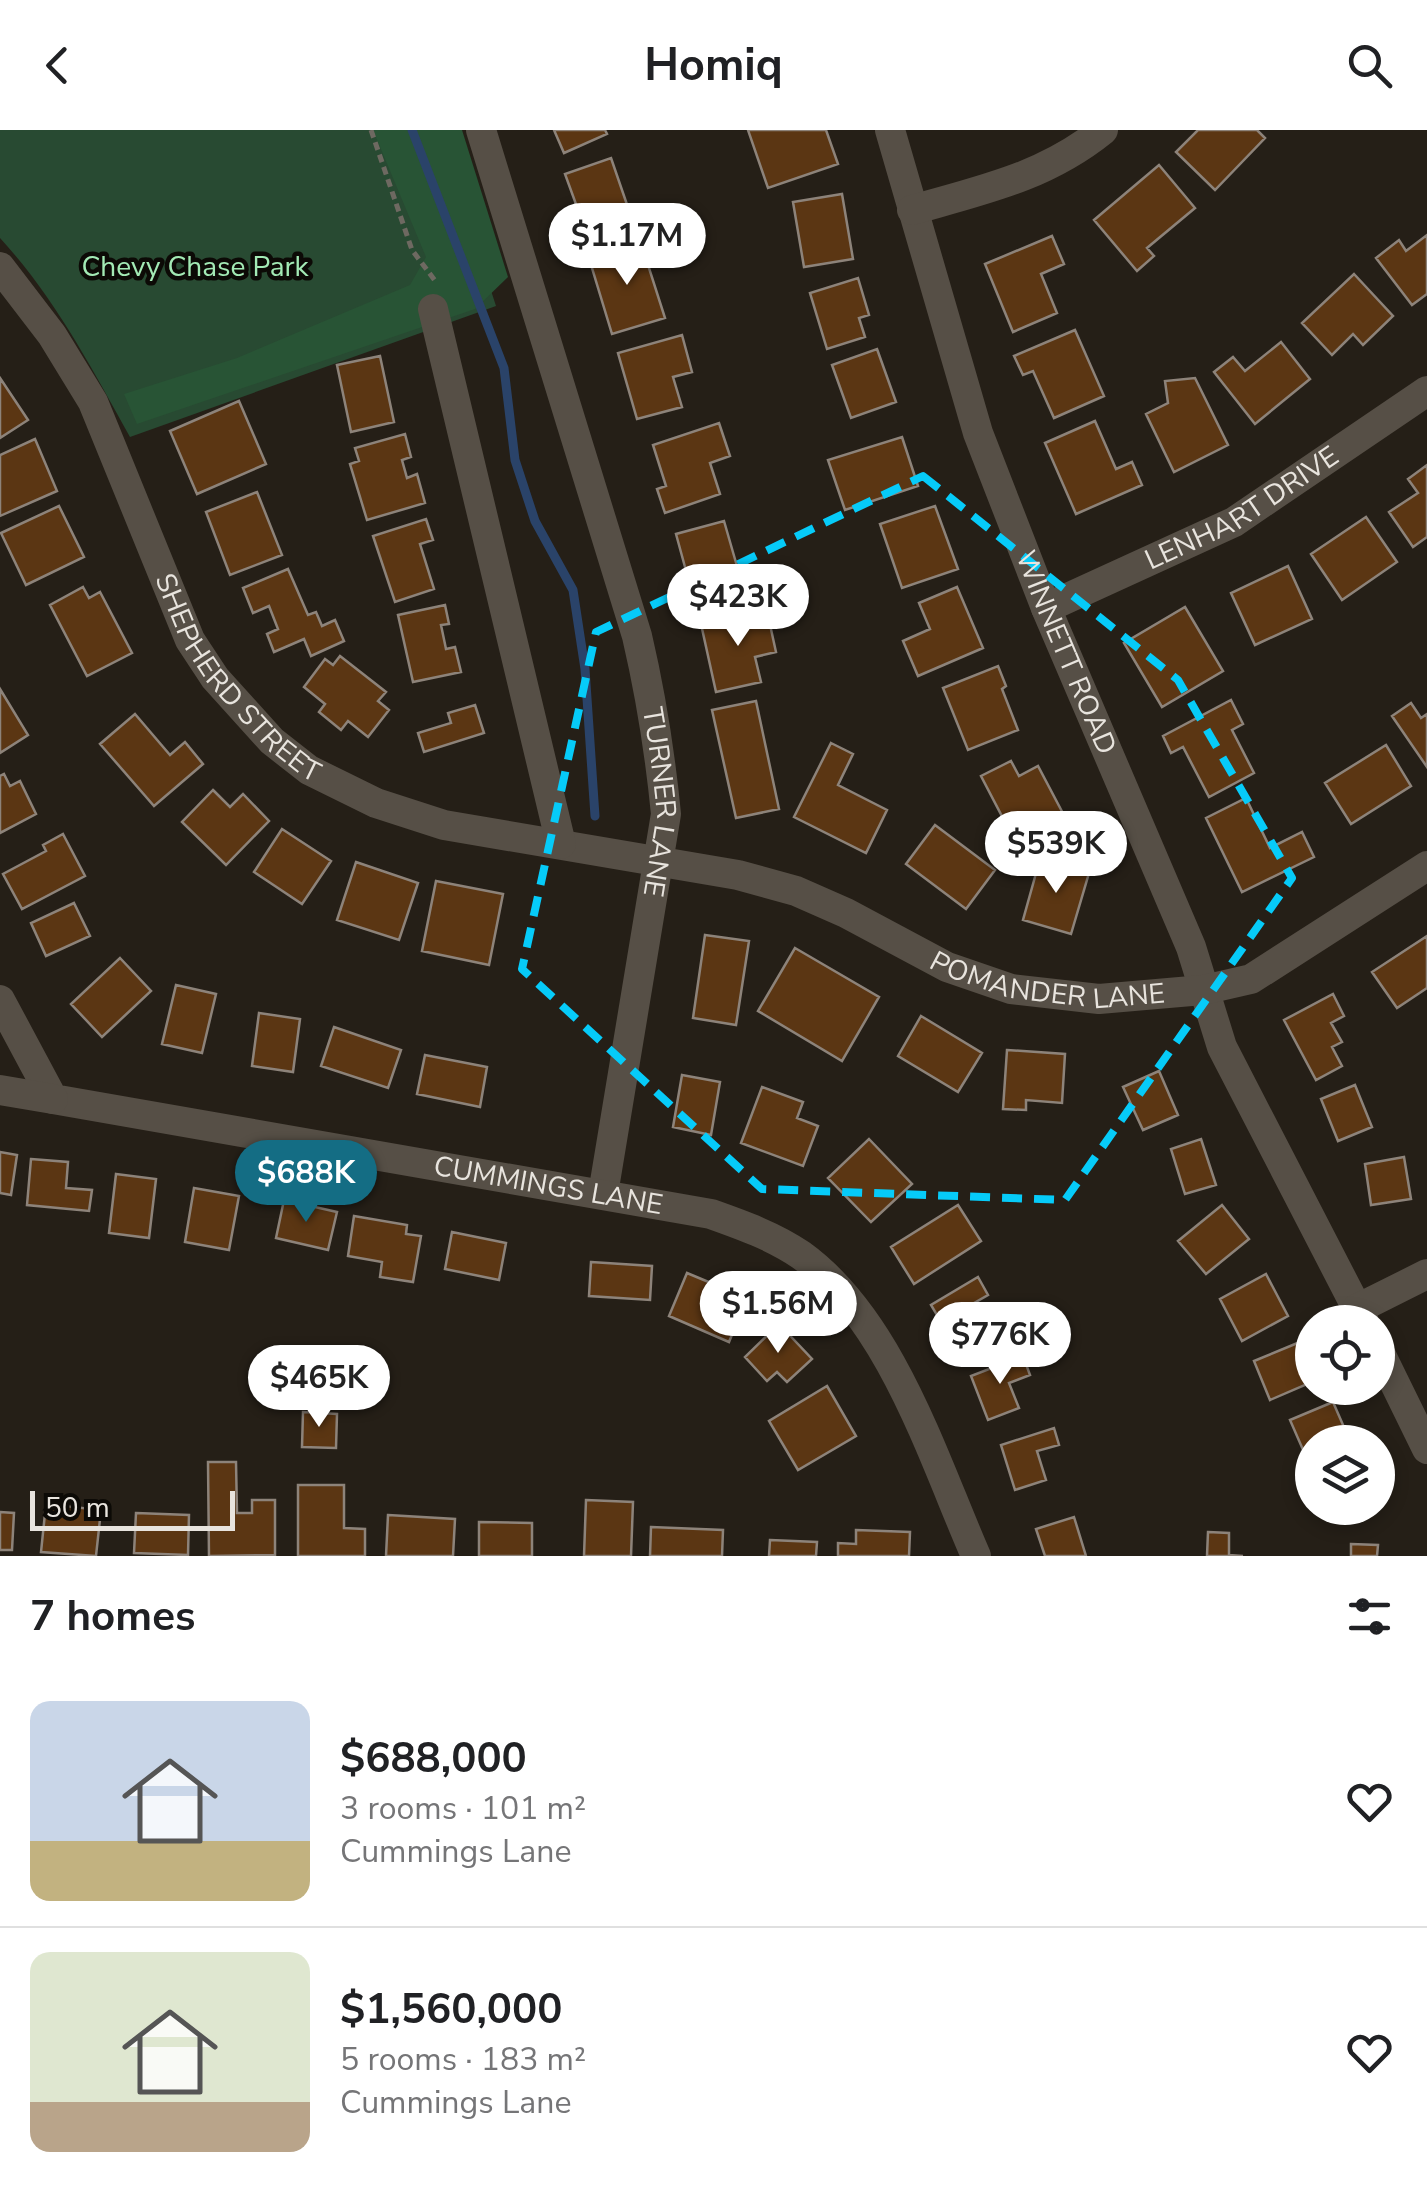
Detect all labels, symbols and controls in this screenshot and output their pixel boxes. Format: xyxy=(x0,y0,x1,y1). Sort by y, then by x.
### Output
text: Homiq xyxy=(644,35,783,96)
icon: back xyxy=(30,38,85,93)
icon: search xyxy=(1342,38,1397,93)
pin: $1.17M xyxy=(546,203,708,288)
text: $1.17M xyxy=(571,214,683,257)
park label: Chevy Chase Park xyxy=(81,248,310,286)
street label: LENHART DRIVE xyxy=(1139,437,1346,579)
street label: WINNETT ROAD xyxy=(1007,545,1125,760)
pin: $423K xyxy=(668,564,808,649)
street label: SHEPHERD STREET xyxy=(146,568,327,792)
text: $423K xyxy=(689,575,787,618)
street label: TURNER LANE xyxy=(633,704,685,900)
pin: $539K xyxy=(986,811,1126,896)
text: $539K xyxy=(1007,822,1105,865)
street label: POMANDER LANE xyxy=(923,942,1166,1018)
pin: $688K xyxy=(236,1140,376,1225)
street label: CUMMINGS LANE xyxy=(431,1147,666,1224)
text: $688K xyxy=(257,1151,355,1194)
pin: $1.56M xyxy=(697,1271,859,1356)
text: $1.56M xyxy=(722,1282,834,1325)
pin: $776K xyxy=(930,1302,1070,1387)
map controls xyxy=(1295,1305,1395,1525)
button: locate xyxy=(1295,1305,1395,1405)
text: $776K xyxy=(951,1313,1049,1356)
pin: $465K xyxy=(249,1345,389,1430)
text: $465K xyxy=(270,1356,368,1399)
button: layers xyxy=(1295,1425,1395,1525)
scale bar xyxy=(30,1486,235,1530)
text: 50 m xyxy=(45,1489,110,1527)
text: 7 homes xyxy=(30,1588,195,1645)
icon: filters xyxy=(1342,1589,1397,1644)
text: $688,000 xyxy=(340,1730,527,1787)
icon: home xyxy=(110,1741,230,1861)
icon: heart xyxy=(1342,1774,1397,1829)
text: 3 rooms · 101 m² xyxy=(340,1787,586,1830)
text: Cummings Lane xyxy=(340,1830,571,1873)
text: $1,560,000 xyxy=(340,1981,562,2038)
icon: home xyxy=(110,1992,230,2112)
icon: heart xyxy=(1342,2025,1397,2080)
text: 5 rooms · 183 m² xyxy=(340,2038,586,2081)
text: Cummings Lane xyxy=(340,2081,571,2124)

